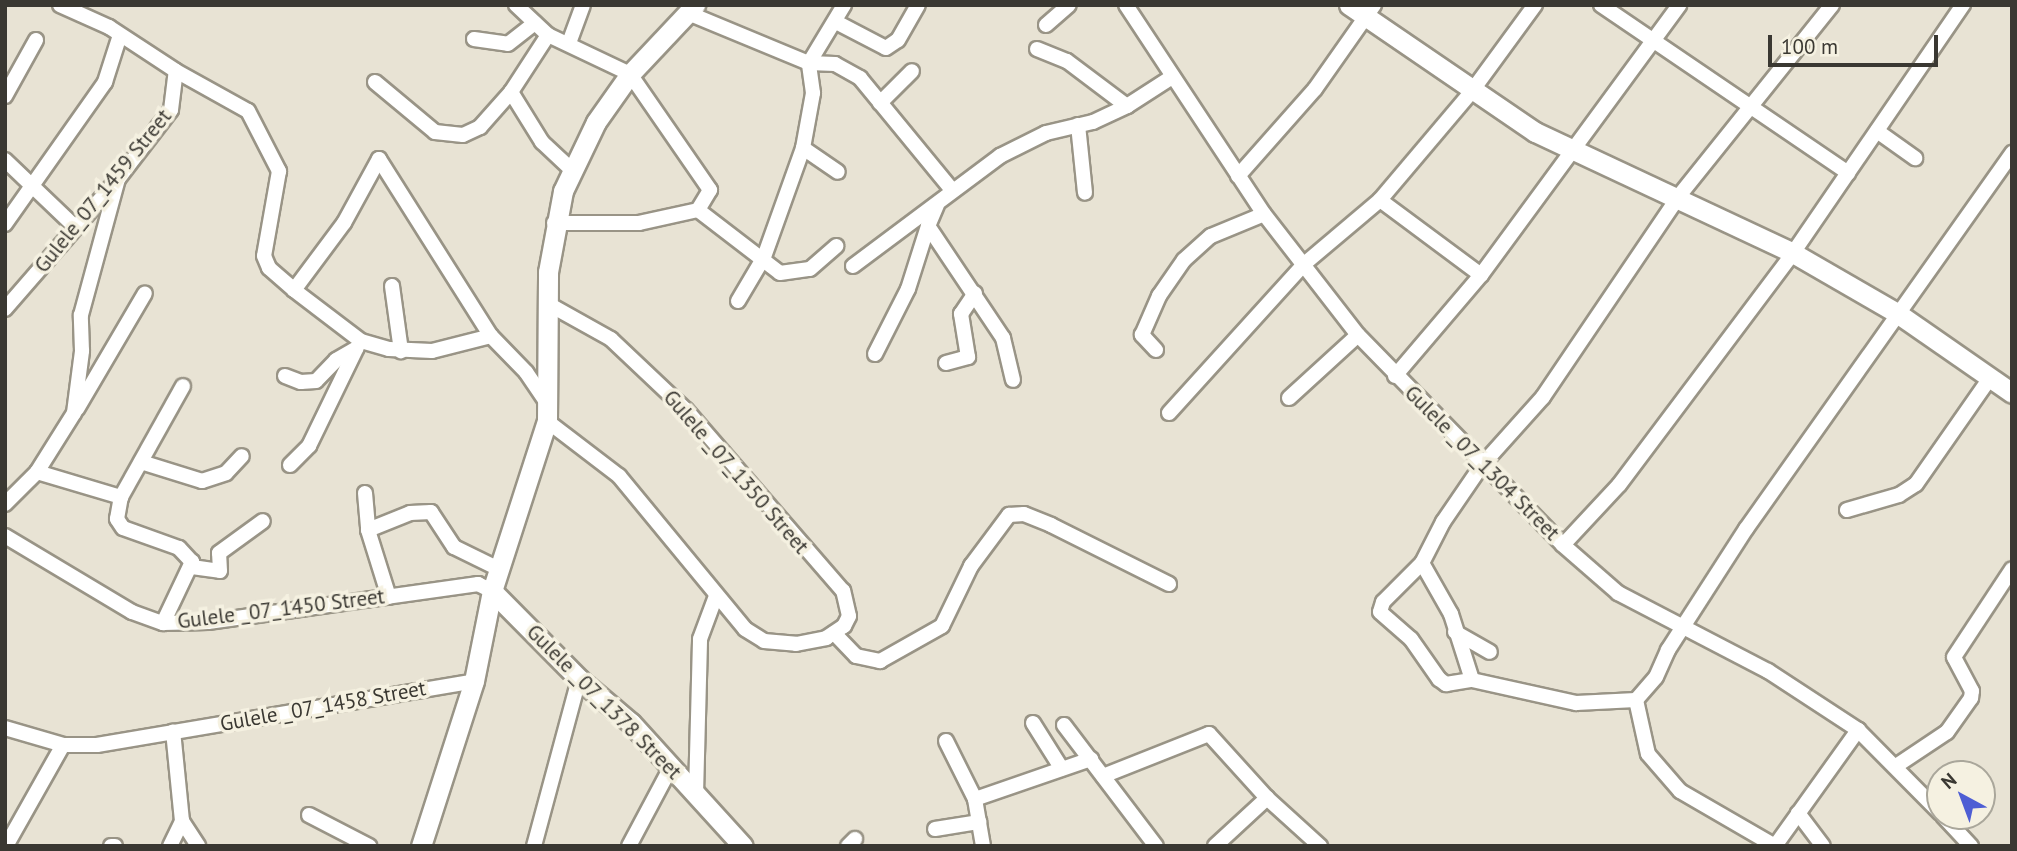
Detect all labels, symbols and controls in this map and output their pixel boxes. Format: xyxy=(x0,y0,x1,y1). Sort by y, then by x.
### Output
scale bar xyxy=(1772,21,1942,65)
text: 100 m xyxy=(1781,33,1838,60)
street label: Gulele_07_1459 Street xyxy=(29,104,177,278)
street label: Gulele _07_1304 Street xyxy=(1399,380,1565,546)
street label: Gulele _07_1350 Street xyxy=(658,385,814,559)
street label: Gulele _07_1450 Street xyxy=(176,584,386,634)
street label: Gulele _07_1378 Street xyxy=(521,619,687,785)
street label: Gulele _07_1458 Street xyxy=(218,675,428,737)
north arrow xyxy=(1926,760,1996,830)
text: N xyxy=(1936,768,1961,794)

